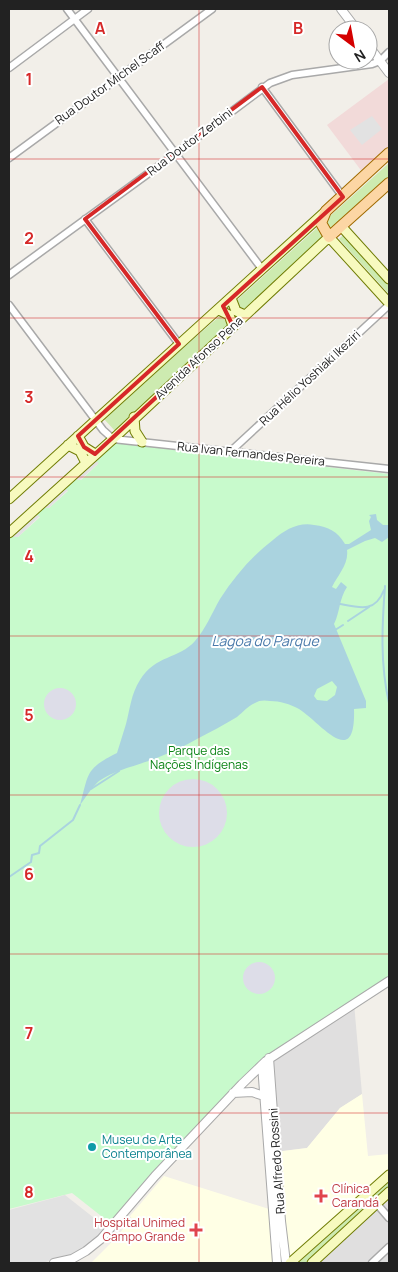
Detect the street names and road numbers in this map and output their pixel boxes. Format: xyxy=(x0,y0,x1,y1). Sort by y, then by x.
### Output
street label: Rua Doutor Michel Scaff xyxy=(51,37,168,128)
street label: Rua Doutor Zerbini xyxy=(143,104,236,179)
street label: Avenida Afonso Pena xyxy=(151,312,247,403)
street label: Rua Hélio Yoshiaki Ikeziri xyxy=(255,326,364,429)
street label: Rua Ivan Fernandes Pereira xyxy=(176,437,326,470)
street label: Rua Alfredo Rossini xyxy=(264,1107,289,1215)

